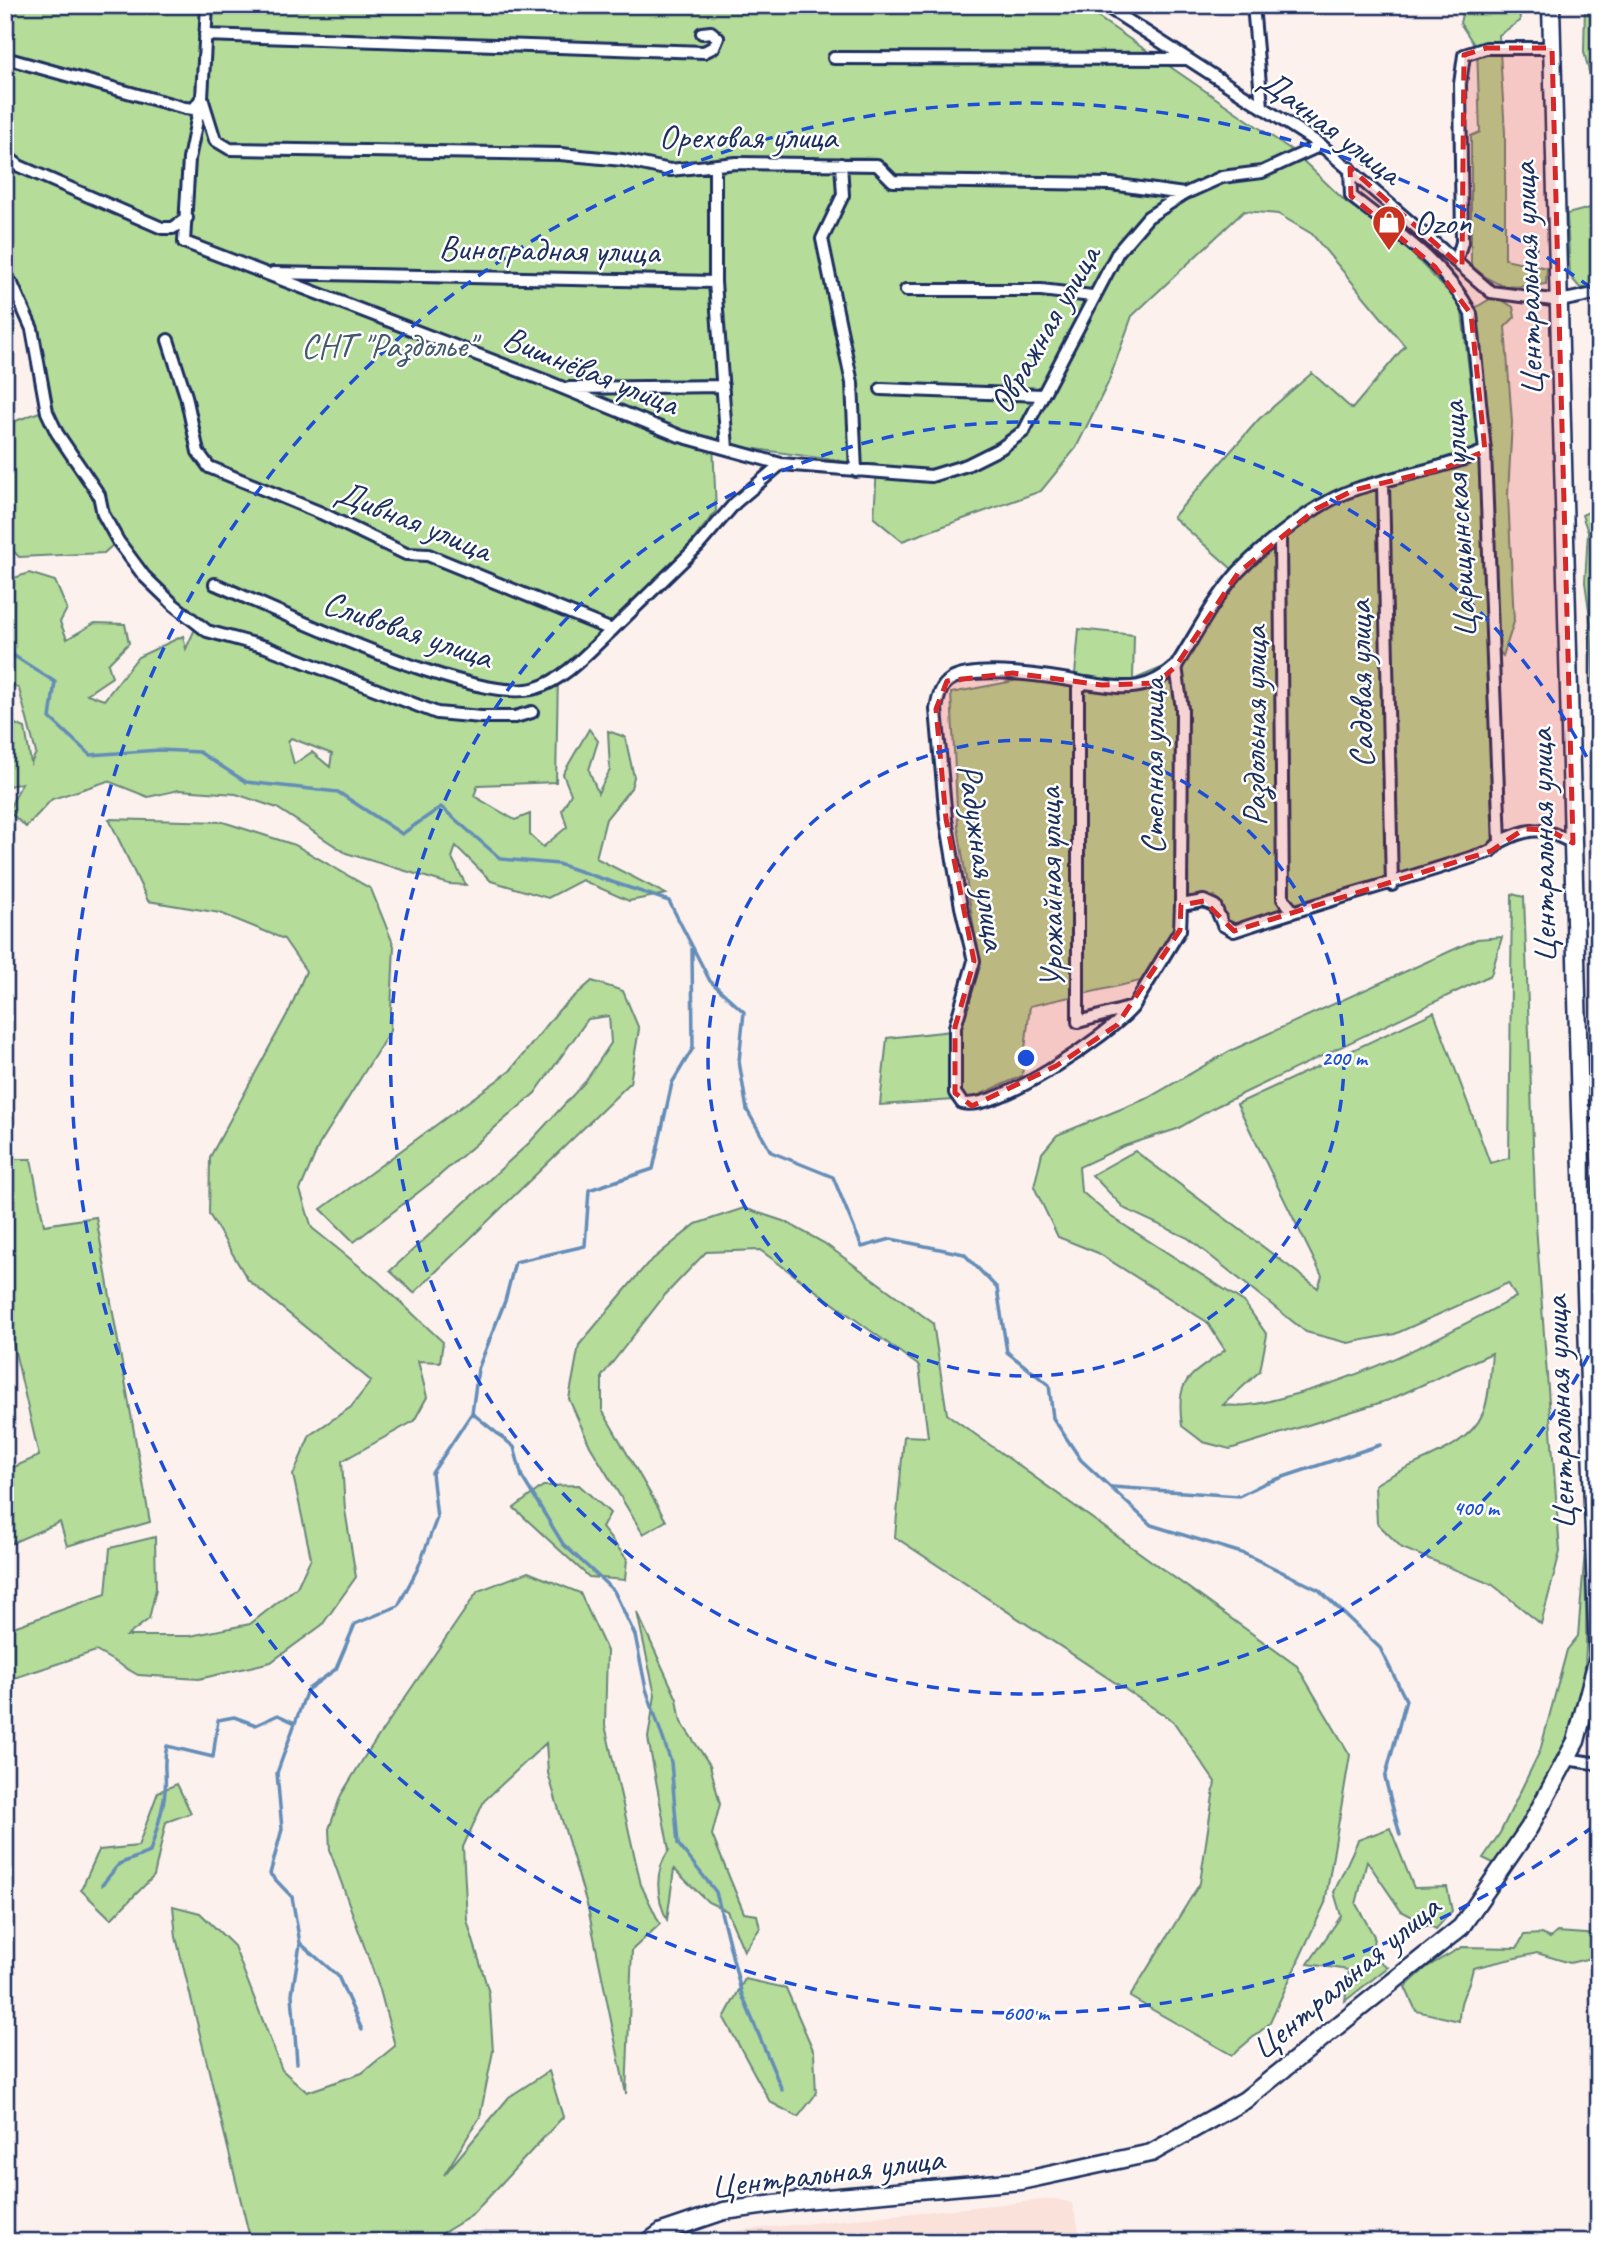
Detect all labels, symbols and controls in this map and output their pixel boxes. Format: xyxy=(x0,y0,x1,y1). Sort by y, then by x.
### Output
street label: Дачная улица xyxy=(1250,58,1413,196)
street label: Ореховая улица xyxy=(659,114,840,159)
street label: Центральная улица xyxy=(1501,158,1554,397)
place label: Ozon xyxy=(1414,200,1472,245)
shop icon: Ozon xyxy=(1370,203,1408,252)
street label: Виноградная улица xyxy=(438,225,662,274)
street label: Овражная улица xyxy=(978,235,1112,422)
street label: Вишнёвая улица xyxy=(496,315,687,427)
park label: СНТ "Раздолье" xyxy=(301,323,482,368)
street label: Царицынская улица xyxy=(1430,398,1487,640)
street label: Дивная улица xyxy=(329,469,501,573)
street label: Сливовая улица xyxy=(317,580,501,680)
street label: Садовая улица xyxy=(1336,597,1384,768)
street label: Раздольная улица xyxy=(1232,623,1277,826)
street label: Степная улица xyxy=(1130,675,1175,854)
street label: Центральная улица xyxy=(1518,726,1567,964)
street label: Радужная улица xyxy=(947,761,1018,956)
street label: Урожайная улица xyxy=(1026,785,1075,989)
text: 200 m xyxy=(1321,1045,1369,1071)
centre of rings xyxy=(1014,1046,1038,1070)
street label: Центральная улица xyxy=(1533,1292,1586,1531)
text: 400 m xyxy=(1453,1495,1501,1521)
street label: Центральная улица xyxy=(1241,1883,1452,2070)
text: 600 m xyxy=(1003,2000,1051,2026)
street label: Центральная улица xyxy=(708,2136,949,2209)

